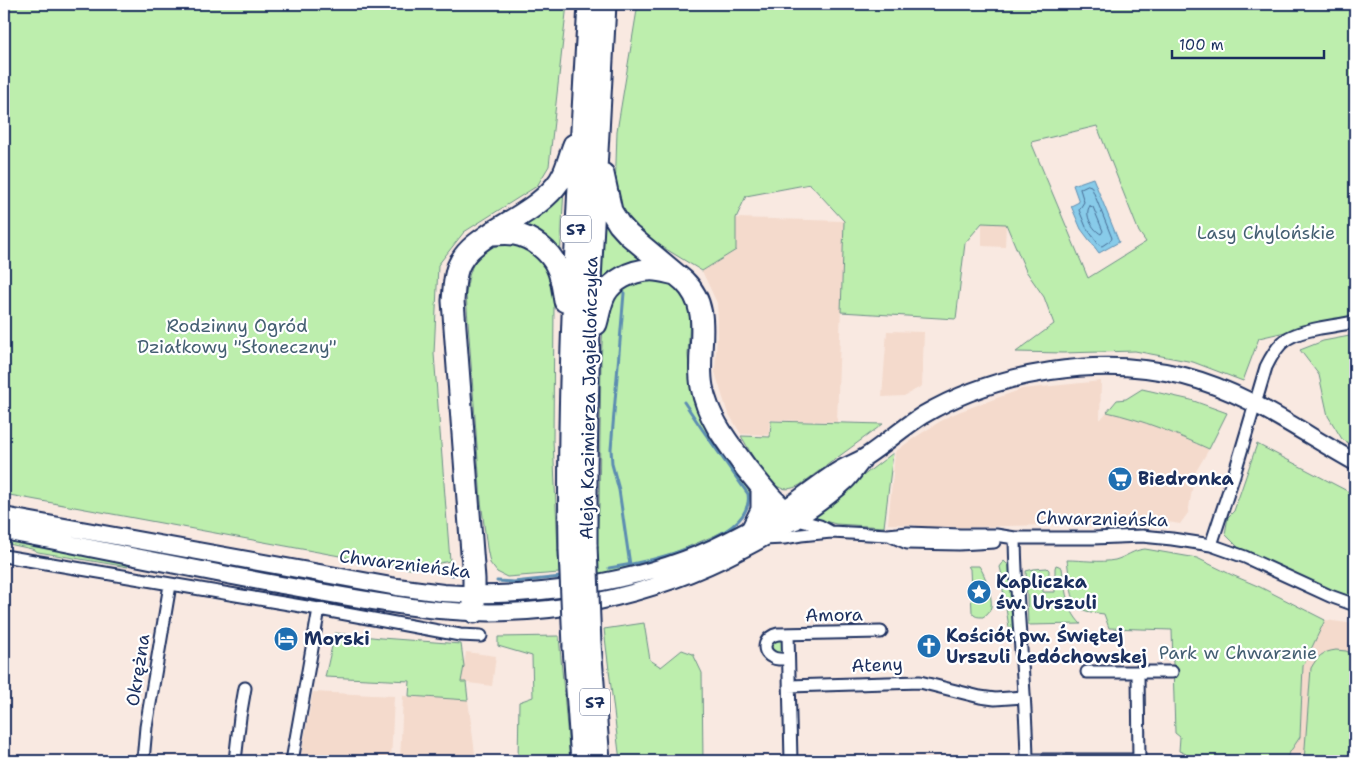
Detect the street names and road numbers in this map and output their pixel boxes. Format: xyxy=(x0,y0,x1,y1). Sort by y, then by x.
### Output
road number: S7 xyxy=(561,215,591,242)
street label: Aleja Kazimierza Jagiellończyka xyxy=(575,256,603,540)
street label: Chwarznieńska xyxy=(1036,506,1168,532)
street label: Chwarznieńska xyxy=(338,544,472,584)
street label: Amora xyxy=(805,602,863,628)
street label: Okrężna xyxy=(120,632,156,708)
street label: Ateny xyxy=(851,652,903,678)
road number: S7 xyxy=(580,689,610,716)

